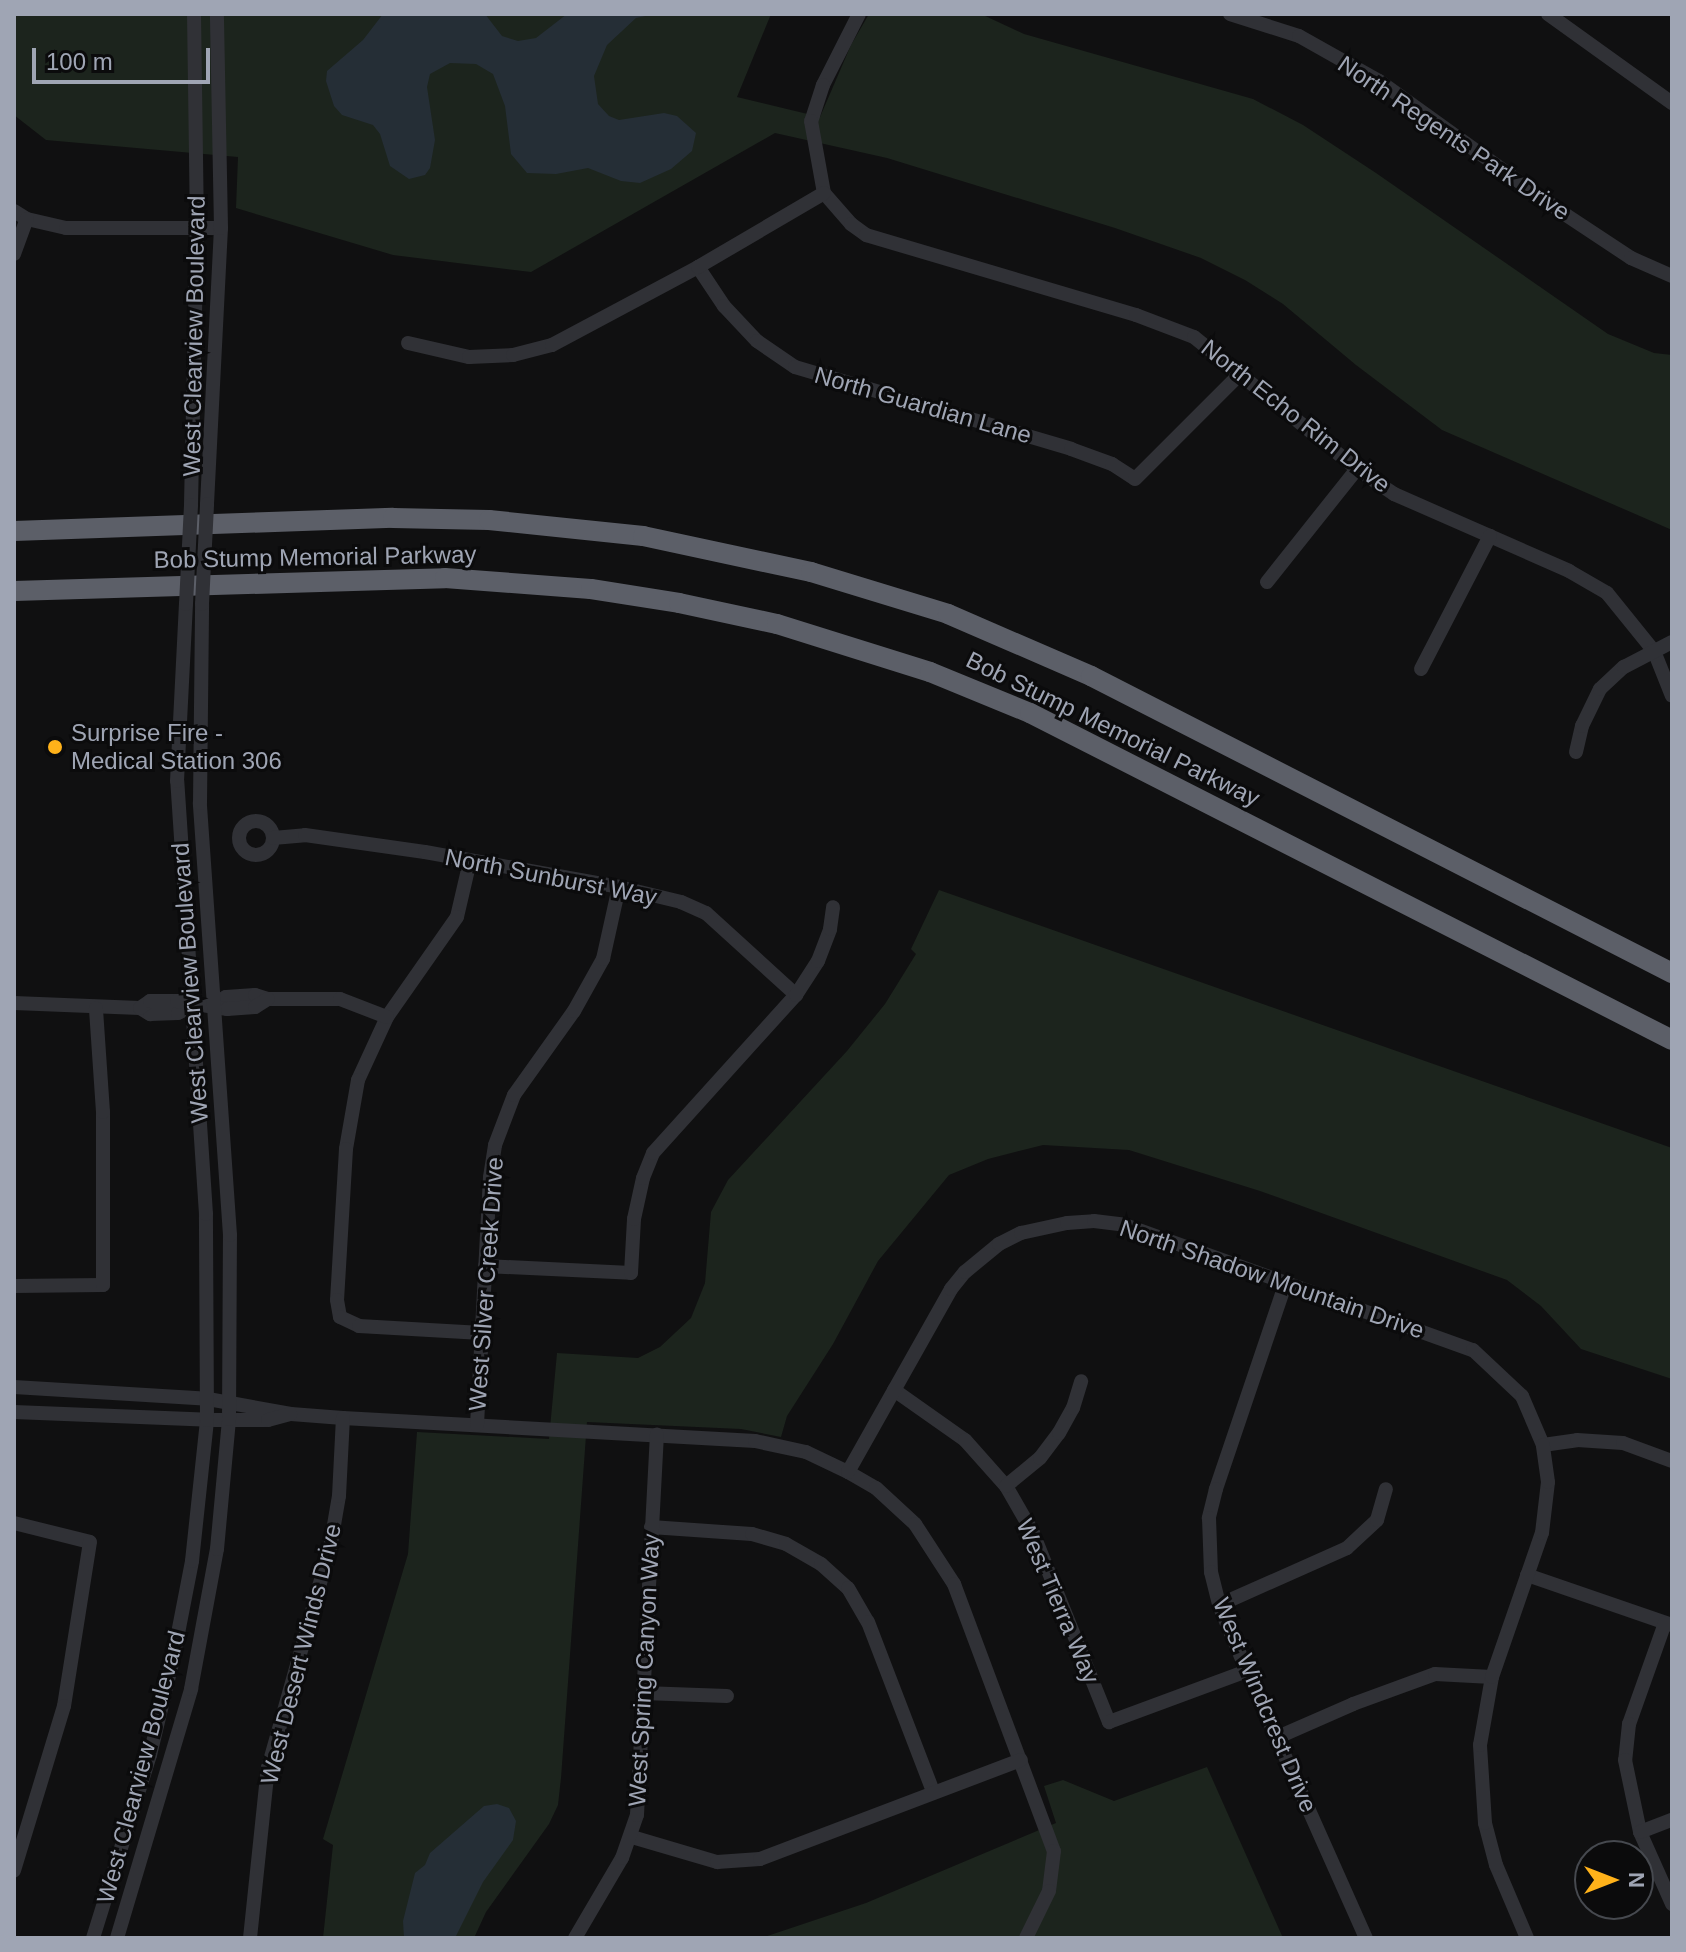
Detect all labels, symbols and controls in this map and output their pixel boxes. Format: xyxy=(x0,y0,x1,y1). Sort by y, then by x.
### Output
scale bar xyxy=(36,32,214,82)
text: 100 m xyxy=(46,48,113,75)
street label: North Regents Park Drive xyxy=(1333,50,1575,226)
street label: West Clearview Boulevard xyxy=(177,195,211,477)
street label: North Echo Rim Drive xyxy=(1196,333,1396,499)
street label: North Guardian Lane xyxy=(811,360,1035,450)
street label: Bob Stump Memorial Parkway xyxy=(153,540,477,574)
street label: Bob Stump Memorial Parkway xyxy=(962,645,1264,813)
place label: Surprise Fire - Medical Station 306 xyxy=(71,719,282,775)
marker: Surprise Fire - Medical Station 306 xyxy=(46,738,64,756)
street label: West Clearview Boulevard xyxy=(166,842,214,1124)
street label: North Sunburst Way xyxy=(443,842,659,912)
street label: West Silver Creek Drive xyxy=(463,1156,509,1412)
street label: North Shadow Mountain Drive xyxy=(1116,1213,1428,1345)
street label: West Tierra Way xyxy=(1010,1514,1106,1688)
street label: West Desert Winds Drive xyxy=(255,1521,347,1787)
street label: West Spring Canyon Way xyxy=(622,1533,666,1807)
street label: West Windcrest Drive xyxy=(1207,1593,1323,1817)
street label: West Clearview Boulevard xyxy=(91,1628,191,1906)
north arrow xyxy=(1574,1840,1654,1920)
text: N xyxy=(1624,1872,1649,1888)

